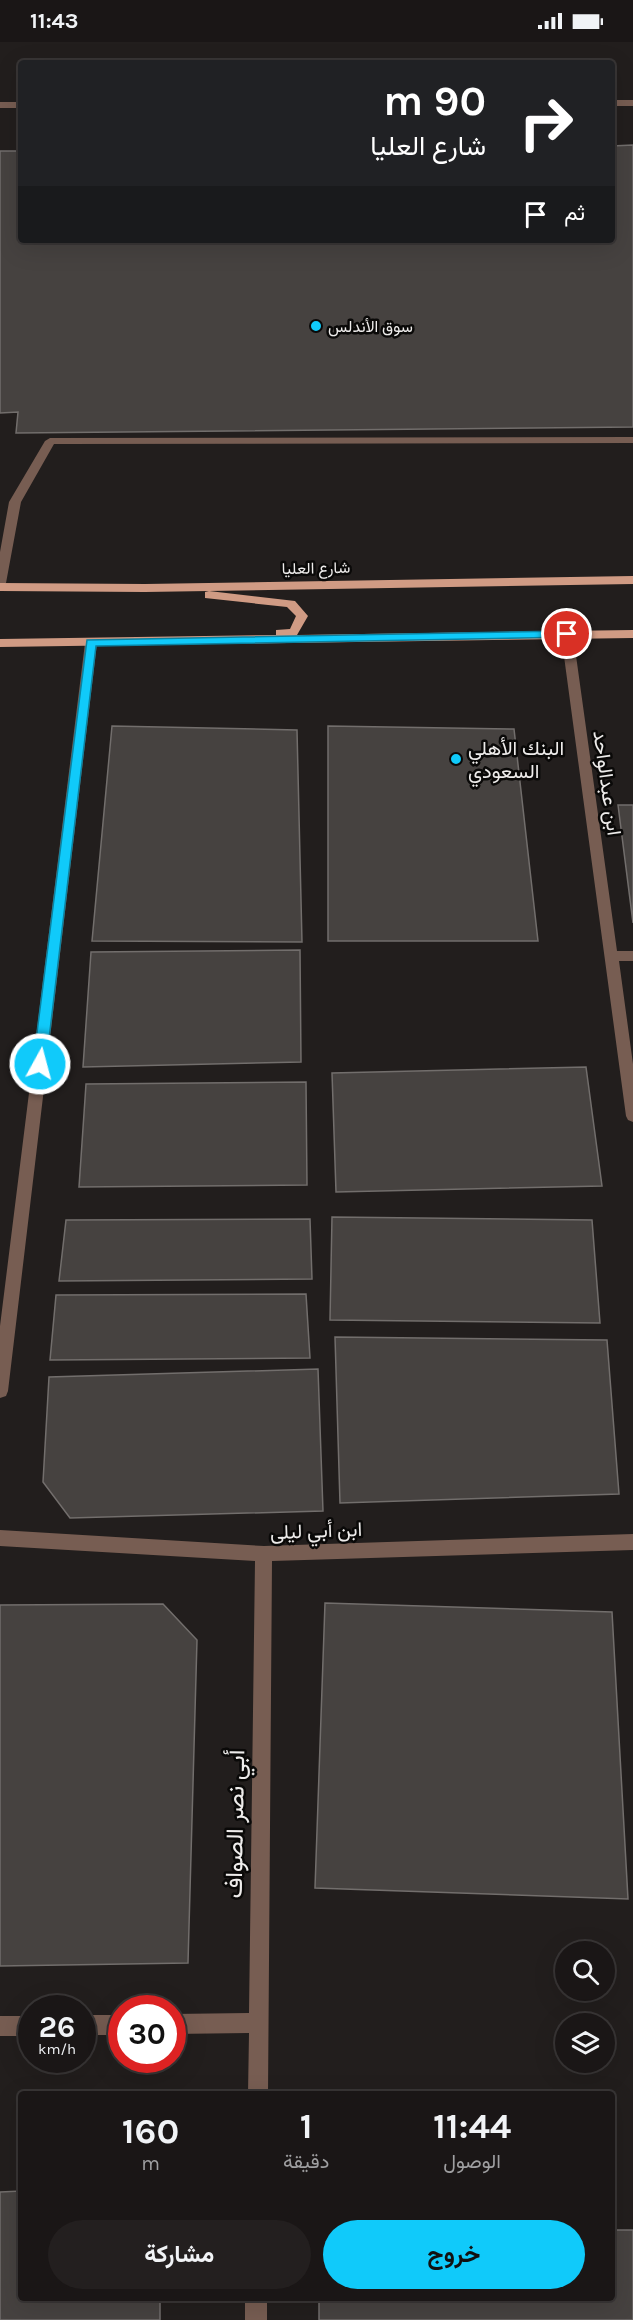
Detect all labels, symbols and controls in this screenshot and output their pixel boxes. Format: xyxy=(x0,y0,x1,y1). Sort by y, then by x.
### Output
text: 11:43 xyxy=(30,8,78,34)
text: 90 m xyxy=(383,76,486,126)
icon: right xyxy=(507,84,585,162)
text: شارع العليا xyxy=(370,130,486,162)
icon: arrive xyxy=(519,198,552,231)
text: ثم xyxy=(564,200,585,226)
place label: سوق الأندلس xyxy=(328,317,413,337)
marker: سوق الأندلس xyxy=(309,319,323,333)
street label: شارع العليا xyxy=(282,558,350,580)
pin xyxy=(541,608,592,659)
icon: arrive xyxy=(550,617,583,650)
street label: ابن عبدالواحد xyxy=(587,729,626,837)
place label: البنك الأهلي السعودي xyxy=(468,737,564,788)
marker: البنك الأهلي السعودي xyxy=(449,752,463,766)
position arrow xyxy=(8,1032,72,1096)
street label: ابن أبي ليلى xyxy=(270,1518,363,1549)
street label: أبي نصر الصواف xyxy=(220,1749,255,1899)
map controls xyxy=(555,1941,615,2073)
button: search xyxy=(555,1941,615,2001)
speed limit sign: 30 xyxy=(108,1995,186,2073)
text: 26 xyxy=(39,2009,75,2045)
button: layers xyxy=(555,2013,615,2073)
text: km/h xyxy=(38,2040,76,2058)
text: 1 xyxy=(300,2105,313,2147)
text: 11:44 xyxy=(433,2105,511,2147)
text: 160 xyxy=(122,2110,179,2152)
text: دقيقة xyxy=(283,2150,329,2173)
text: الوصول xyxy=(443,2150,501,2173)
text: m xyxy=(141,2152,160,2175)
button: مشاركة xyxy=(48,2220,311,2289)
button: خروج xyxy=(323,2220,585,2289)

